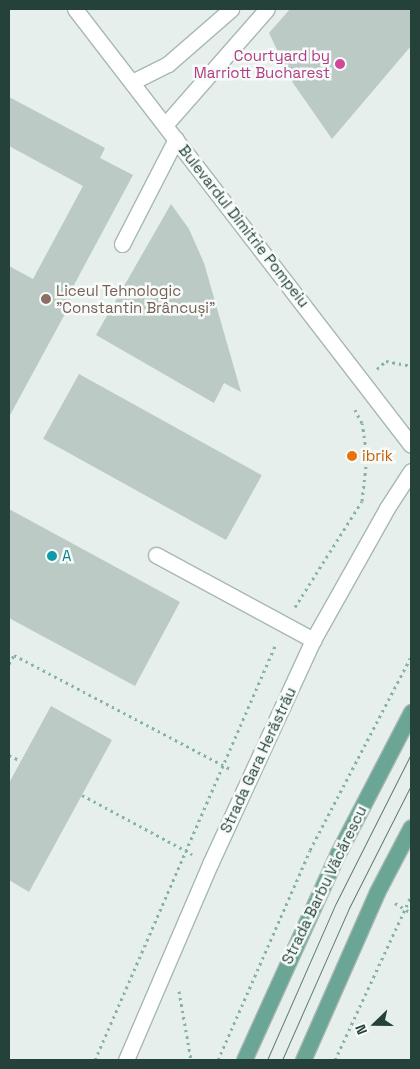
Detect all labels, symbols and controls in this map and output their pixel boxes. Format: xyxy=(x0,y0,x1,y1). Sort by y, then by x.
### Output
place label: Courtyard by Marriott Bucharest xyxy=(194,46,330,81)
marker: Courtyard by Marriott Bucharest xyxy=(334,58,346,70)
street label: Bulevardul Dimitrie Pompeiu xyxy=(175,141,313,311)
place label: Liceul Tehnologic "Constantin Brâncuși" xyxy=(56,281,215,316)
marker: Liceul Tehnologic "Constantin Brâncuși" xyxy=(40,293,52,305)
place label: ibrik xyxy=(362,447,393,465)
marker: ibrik xyxy=(346,450,358,462)
place label: A xyxy=(62,547,71,565)
marker: A xyxy=(46,550,58,562)
street label: Strada Gara Herăstrău xyxy=(216,684,300,836)
street label: Strada Barbu Văcărescu xyxy=(278,803,370,967)
north arrow xyxy=(350,999,400,1049)
text: N xyxy=(351,1022,371,1037)

